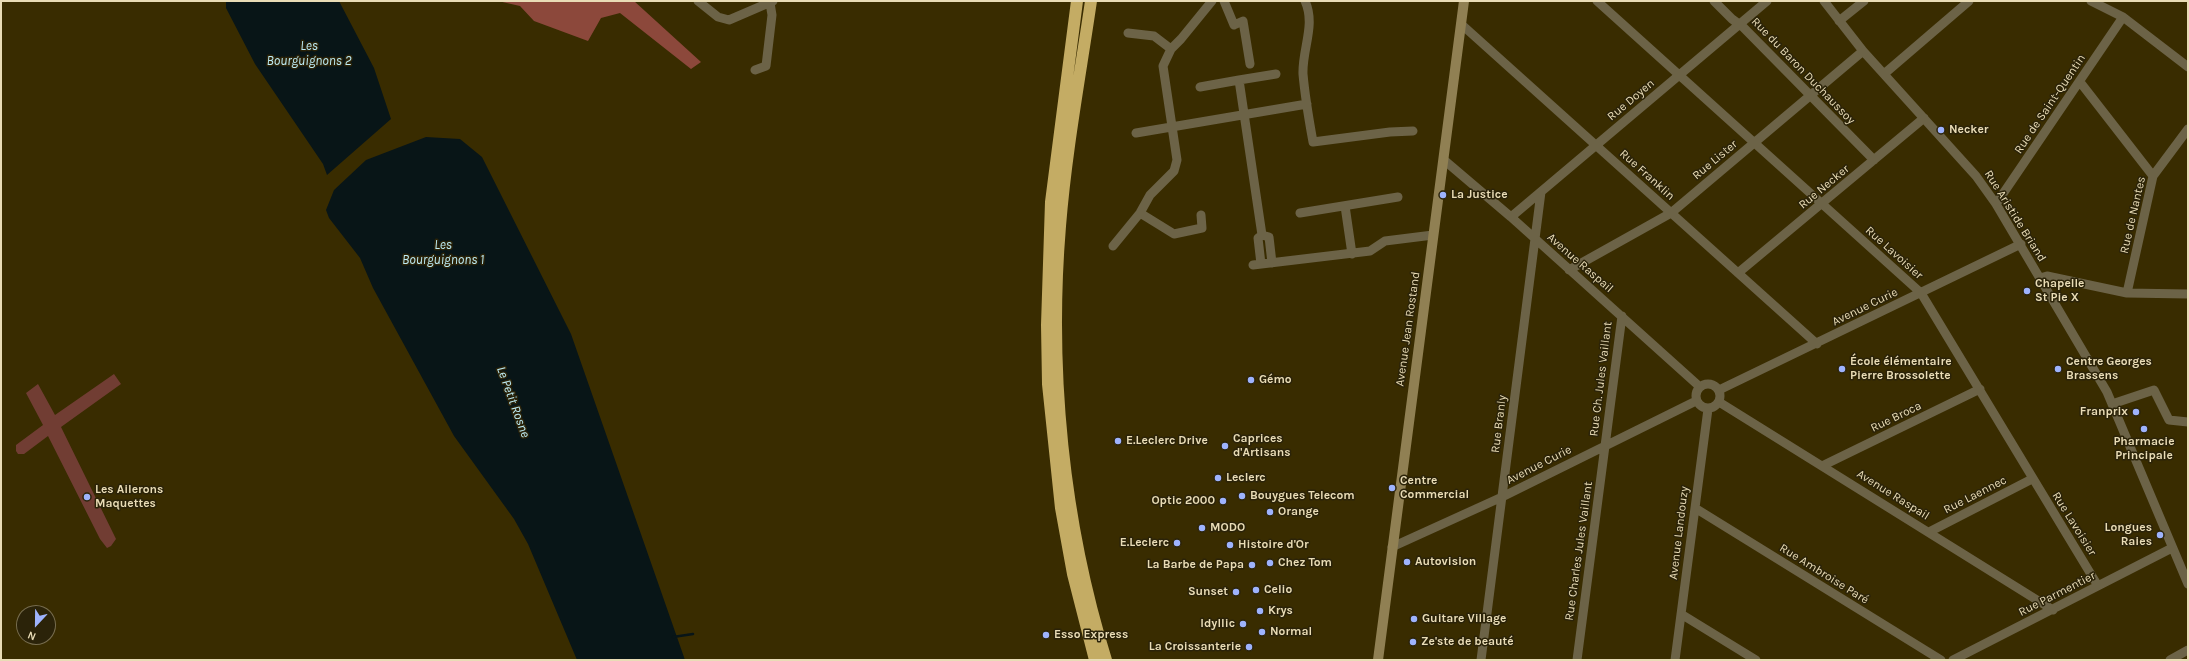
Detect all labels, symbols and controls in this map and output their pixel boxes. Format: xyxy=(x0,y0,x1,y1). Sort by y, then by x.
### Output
street label: Rue du Baron Duchaussoy xyxy=(1748,15,1858,127)
water label: Les Bourguignons 2 xyxy=(267,38,351,69)
street label: Rue de Saint-Quentin xyxy=(2011,52,2089,156)
street label: Rue Doyen xyxy=(1605,76,1657,124)
place label: Necker xyxy=(1949,123,1988,137)
marker: Necker xyxy=(1936,125,1946,135)
street label: Rue Lister xyxy=(1690,137,1740,183)
street label: Rue Franklin xyxy=(1617,147,1677,203)
street label: Rue Necker xyxy=(1796,162,1852,212)
street label: Rue Aristide Briand xyxy=(1981,168,2049,264)
street label: Rue de Nantes xyxy=(2117,175,2149,255)
place label: La Justice xyxy=(1451,188,1508,202)
marker: La Justice xyxy=(1438,190,1448,200)
street label: Rue Lavoisier xyxy=(1862,223,1926,283)
street label: Avenue Raspail xyxy=(1544,230,1616,296)
water label: Les Bourguignons 1 xyxy=(402,237,484,268)
street label: Avenue Jean Rostand xyxy=(1393,271,1423,387)
place label: Chapelle St Pie X xyxy=(2035,277,2084,305)
street label: Avenue Curie xyxy=(1830,285,1900,329)
marker: Chapelle St Pie X xyxy=(2022,286,2032,296)
street label: Rue Ch. Jules Vaillant xyxy=(1587,321,1615,437)
place label: École élémentaire Pierre Brossolette xyxy=(1850,355,1952,383)
place label: Centre Georges Brassens xyxy=(2066,355,2152,383)
water label: Le Petit Rosne xyxy=(493,364,533,440)
marker: École élémentaire Pierre Brossolette xyxy=(1837,364,1847,374)
marker: Centre Georges Brassens xyxy=(2053,364,2063,374)
place label: Gémo xyxy=(1259,373,1292,387)
marker: Gémo xyxy=(1246,375,1256,385)
street label: Rue Branly xyxy=(1488,394,1510,454)
street label: Rue Broca xyxy=(1868,399,1924,435)
place label: Franprix xyxy=(2080,405,2128,419)
marker: Franprix xyxy=(2131,407,2141,417)
marker: Pharmacie Principale xyxy=(2139,424,2149,434)
place label: Caprices d'Artisans xyxy=(1233,432,1291,460)
place label: E.Leclerc Drive xyxy=(1126,434,1208,448)
place label: Pharmacie Principale xyxy=(2113,435,2175,463)
marker: E.Leclerc Drive xyxy=(1113,436,1123,446)
marker: Caprices d'Artisans xyxy=(1220,441,1230,451)
street label: Avenue Curie xyxy=(1504,442,1574,488)
street label: Avenue Raspail xyxy=(1854,467,1932,523)
place label: Leclerc xyxy=(1226,471,1266,485)
marker: Leclerc xyxy=(1213,473,1223,483)
street label: Rue Laennec xyxy=(1941,473,2009,517)
place label: Centre Commercial xyxy=(1400,474,1469,502)
street label: Rue Charles Jules Vaillant xyxy=(1562,481,1596,621)
place label: Les Ailerons Maquettes xyxy=(95,483,163,511)
marker: Centre Commercial xyxy=(1387,483,1397,493)
street label: Avenue Landouzy xyxy=(1666,485,1692,581)
place label: Bouygues Telecom xyxy=(1250,489,1355,503)
street label: Rue Lavoisier xyxy=(2049,489,2099,559)
marker: Bouygues Telecom xyxy=(1237,491,1247,501)
marker: Les Ailerons Maquettes xyxy=(82,492,92,502)
place label: Optic 2000 xyxy=(1151,494,1215,508)
marker: Optic 2000 xyxy=(1218,496,1228,506)
place label: Orange xyxy=(1278,505,1319,519)
marker: Orange xyxy=(1265,507,1275,517)
place label: MODO xyxy=(1210,521,1245,535)
place label: Longues Raies xyxy=(2105,521,2152,549)
marker: MODO xyxy=(1197,523,1207,533)
marker: Longues Raies xyxy=(2155,530,2165,540)
place label: E.Leclerc xyxy=(1120,536,1169,550)
marker: E.Leclerc xyxy=(1172,538,1182,548)
place label: Histoire d'Or xyxy=(1238,538,1309,552)
marker: Histoire d'Or xyxy=(1225,540,1235,550)
street label: Rue Ambroise Paré xyxy=(1777,541,1871,607)
place label: Autovision xyxy=(1415,555,1476,569)
place label: Chez Tom xyxy=(1278,556,1332,570)
marker: Autovision xyxy=(1402,557,1412,567)
place label: La Barbe de Papa xyxy=(1147,558,1244,572)
marker: Chez Tom xyxy=(1265,558,1275,568)
marker: La Barbe de Papa xyxy=(1247,560,1257,570)
street label: Rue Parmentier xyxy=(2016,568,2098,620)
place label: Celio xyxy=(1264,583,1292,597)
place label: Sunset xyxy=(1188,585,1228,599)
marker: Celio xyxy=(1251,585,1261,595)
marker: Sunset xyxy=(1231,587,1241,597)
place label: Krys xyxy=(1268,604,1293,618)
north arrow xyxy=(16,605,56,645)
marker: Krys xyxy=(1255,606,1265,616)
place label: Guitare Village xyxy=(1422,612,1506,626)
marker: Guitare Village xyxy=(1409,614,1419,624)
place label: Idyllic xyxy=(1200,617,1235,631)
marker: Idyllic xyxy=(1238,619,1248,629)
place label: Normal xyxy=(1270,625,1312,639)
marker: Normal xyxy=(1257,627,1267,637)
text: N xyxy=(26,628,38,643)
place label: Esso Express xyxy=(1054,628,1128,642)
marker: Esso Express xyxy=(1041,630,1051,640)
place label: Ze'ste de beauté xyxy=(1421,635,1514,649)
marker: Ze'ste de beauté xyxy=(1408,637,1418,647)
place label: La Croissanterie xyxy=(1149,640,1241,654)
marker: La Croissanterie xyxy=(1244,642,1254,652)

